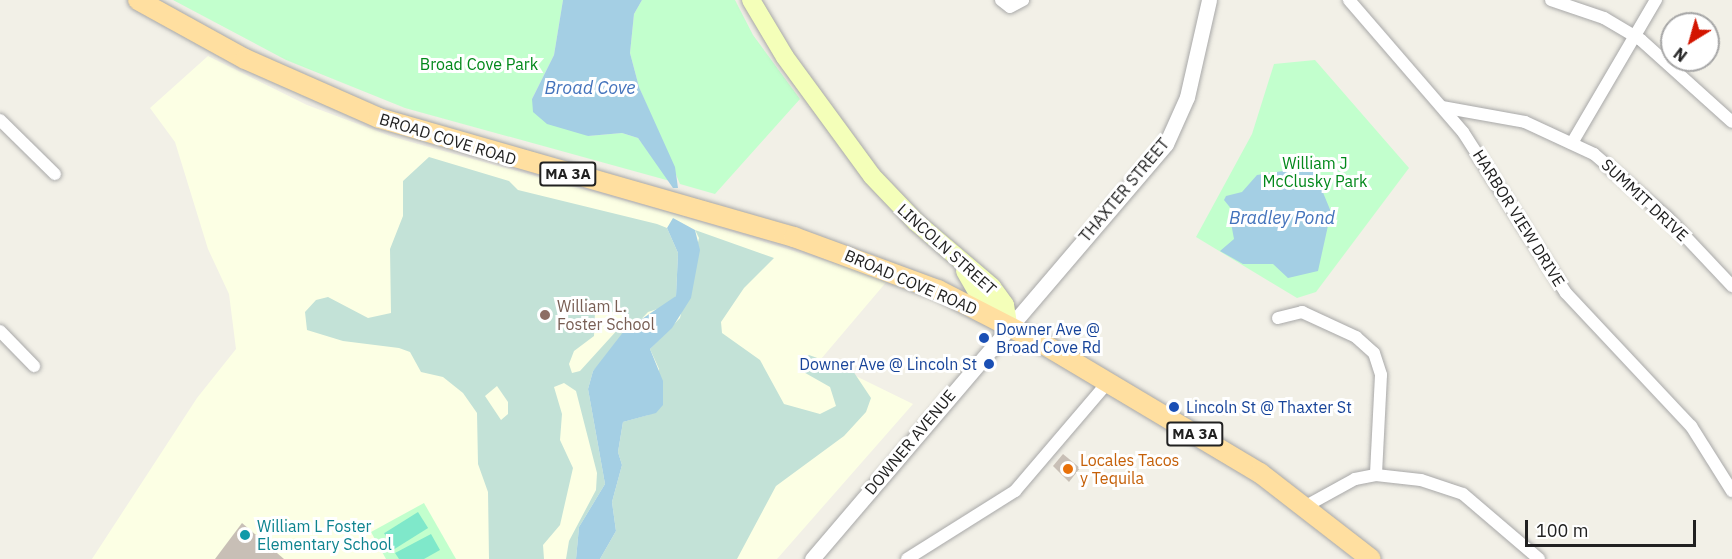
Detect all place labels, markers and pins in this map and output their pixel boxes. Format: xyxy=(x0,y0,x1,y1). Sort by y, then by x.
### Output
place label: William L. Foster School xyxy=(557,296,655,334)
marker: William L. Foster School xyxy=(538,308,552,322)
place label: Downer Ave @ Broad Cove Rd xyxy=(996,319,1101,357)
marker: Downer Ave @ Broad Cove Rd xyxy=(977,331,991,345)
place label: Downer Ave @ Lincoln St xyxy=(799,354,977,374)
marker: Downer Ave @ Lincoln St xyxy=(982,357,996,371)
place label: Lincoln St @ Thaxter St xyxy=(1186,397,1352,417)
marker: Lincoln St @ Thaxter St xyxy=(1167,400,1181,414)
place label: Locales Tacos y Tequila xyxy=(1080,450,1179,488)
marker: Locales Tacos y Tequila xyxy=(1061,462,1075,476)
place label: William L Foster Elementary School xyxy=(257,516,392,554)
marker: William L Foster Elementary School xyxy=(238,528,252,542)

